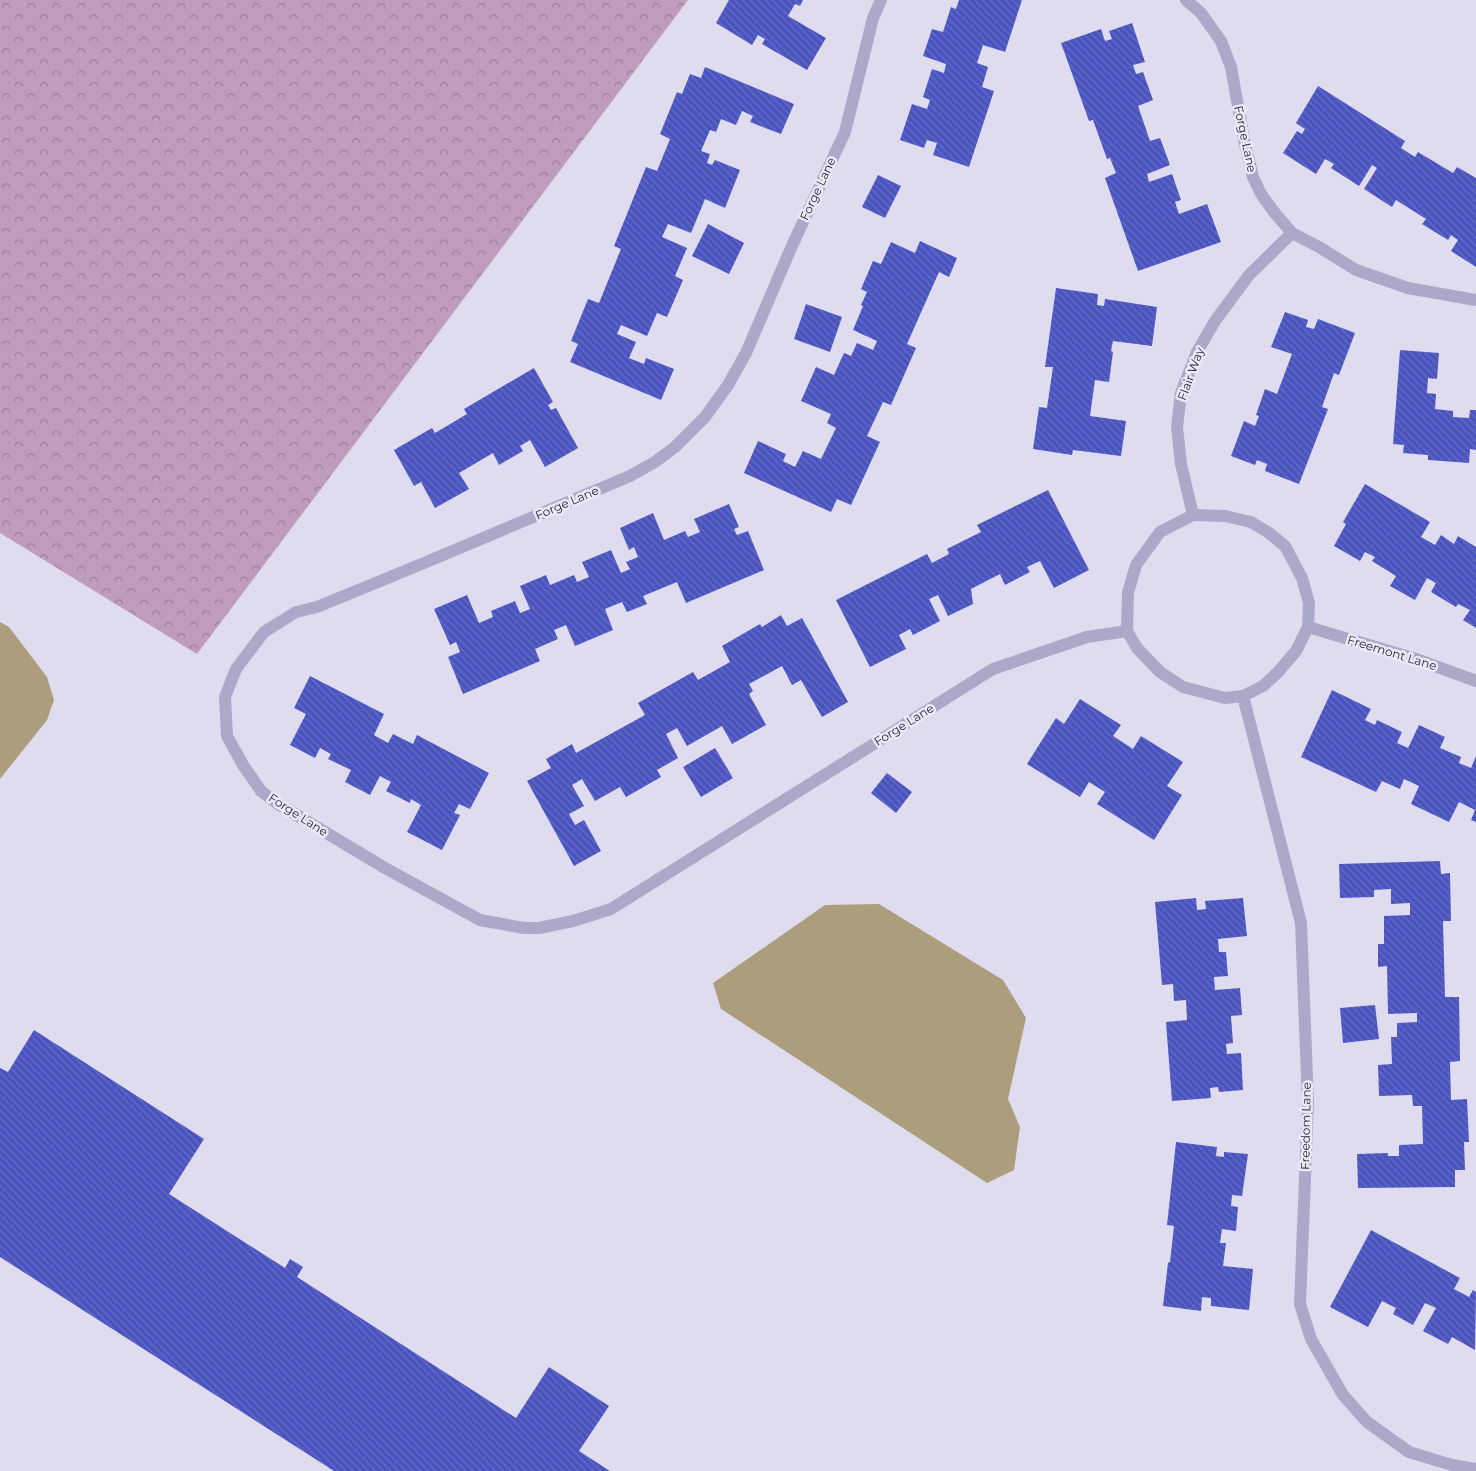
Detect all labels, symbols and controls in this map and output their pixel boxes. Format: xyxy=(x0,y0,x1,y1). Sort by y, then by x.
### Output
street label: Forge Lane xyxy=(1231,104,1260,174)
street label: Forge Lane xyxy=(796,155,839,223)
street label: Flair Way xyxy=(1174,345,1207,402)
street label: Forge Lane xyxy=(533,482,601,523)
street label: Freemont Lane xyxy=(1346,632,1439,673)
street label: Forge Lane xyxy=(871,700,936,749)
street label: Forge Lane xyxy=(266,790,331,839)
street label: Freedom Lane xyxy=(1297,1082,1314,1170)

